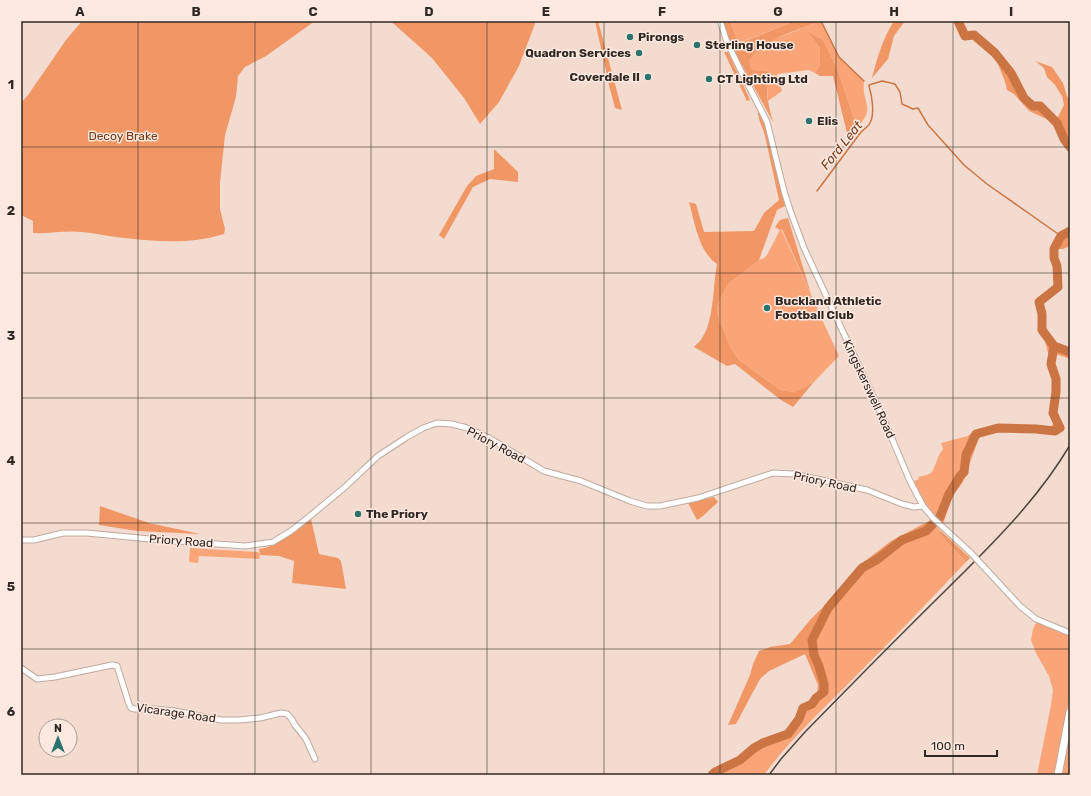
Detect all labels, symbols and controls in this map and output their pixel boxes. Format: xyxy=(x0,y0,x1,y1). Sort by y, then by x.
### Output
text: A xyxy=(75,4,85,19)
text: B xyxy=(191,4,201,19)
text: C xyxy=(308,4,318,19)
text: D xyxy=(424,4,434,19)
text: E xyxy=(542,4,550,19)
text: F xyxy=(658,4,666,19)
text: G xyxy=(773,4,783,19)
text: H xyxy=(889,4,899,19)
text: I xyxy=(1009,4,1013,19)
place label: Pirongs xyxy=(638,30,685,44)
marker: Pirongs xyxy=(625,32,635,42)
place label: Sterling House xyxy=(705,38,794,52)
marker: Sterling House xyxy=(692,40,702,50)
place label: Quadron Services xyxy=(525,46,631,60)
marker: Quadron Services xyxy=(634,48,644,58)
place label: Coverdale II xyxy=(570,70,640,84)
marker: Coverdale II xyxy=(643,72,653,82)
place label: CT Lighting Ltd xyxy=(717,72,808,86)
marker: CT Lighting Ltd xyxy=(704,74,714,84)
text: 1 xyxy=(8,77,14,92)
place label: Elis xyxy=(817,114,839,128)
marker: Elis xyxy=(804,116,814,126)
water label: Ford Leat xyxy=(817,117,866,172)
park label: Decoy Brake xyxy=(88,129,158,143)
text: 2 xyxy=(7,203,15,218)
place label: Buckland Athletic Football Club xyxy=(775,294,882,322)
marker: Buckland Athletic Football Club xyxy=(762,303,772,313)
text: 3 xyxy=(7,328,16,343)
street label: Kingskerswell Road xyxy=(840,337,898,441)
street label: Priory Road xyxy=(464,424,528,466)
text: 4 xyxy=(7,453,16,468)
street label: Priory Road xyxy=(792,468,858,496)
place label: The Priory xyxy=(366,507,428,521)
marker: The Priory xyxy=(353,509,363,519)
street label: Priory Road xyxy=(148,532,214,550)
text: 5 xyxy=(7,579,15,594)
street label: Vicarage Road xyxy=(135,700,217,726)
text: 6 xyxy=(7,704,16,719)
north arrow xyxy=(38,718,78,758)
text: N xyxy=(54,722,62,735)
scale bar xyxy=(925,732,997,758)
text: 100 m xyxy=(931,739,965,753)

